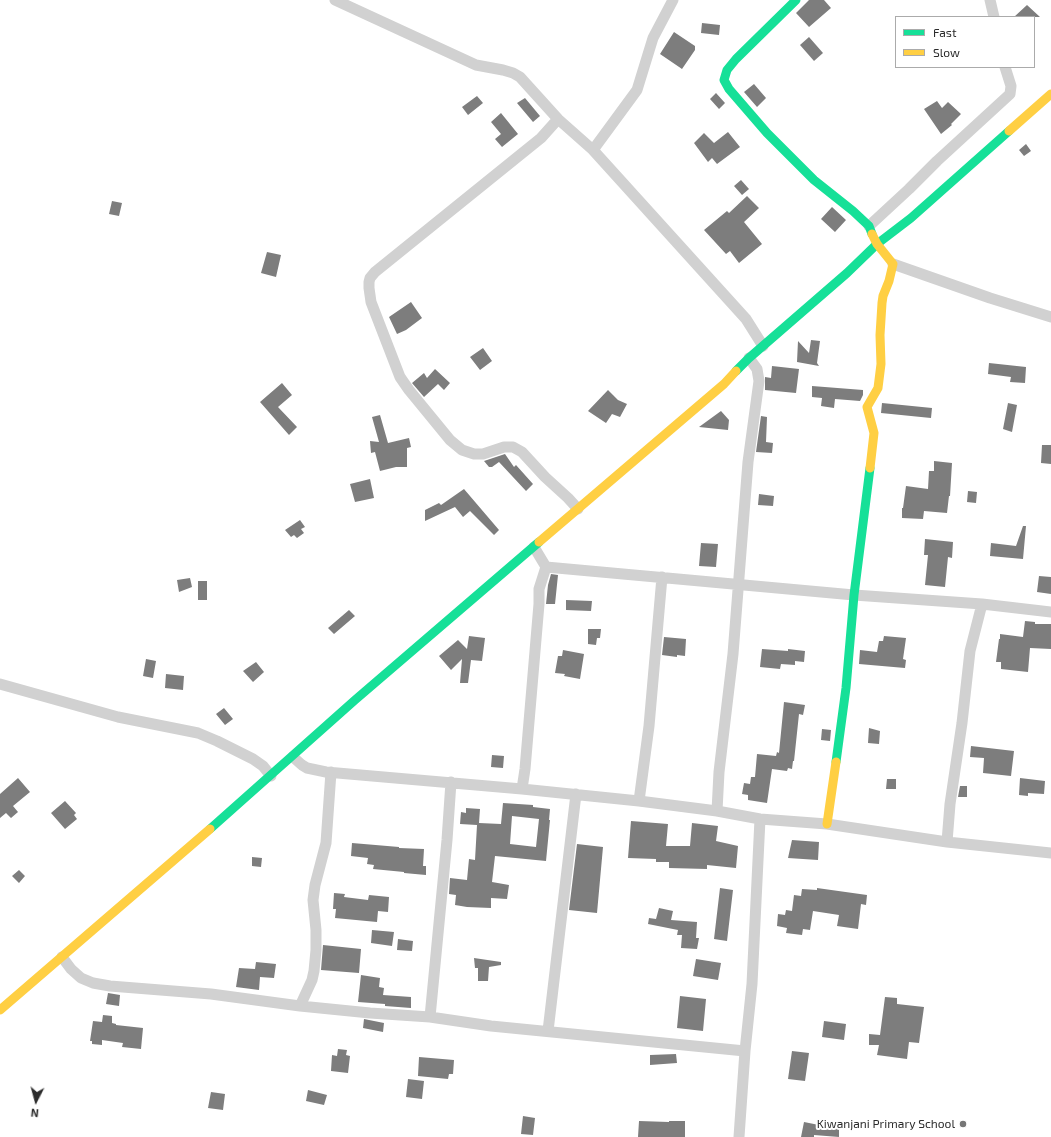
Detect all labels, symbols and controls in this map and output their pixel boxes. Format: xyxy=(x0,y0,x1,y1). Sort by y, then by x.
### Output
legend xyxy=(895,16,1035,68)
text: Fast xyxy=(933,25,956,39)
text: Slow xyxy=(933,45,960,59)
north arrow xyxy=(16,1081,56,1121)
text: N xyxy=(30,1107,39,1120)
place label: Kiwanjani Primary School xyxy=(817,1117,955,1131)
marker: Kiwanjani Primary School xyxy=(958,1119,968,1129)

